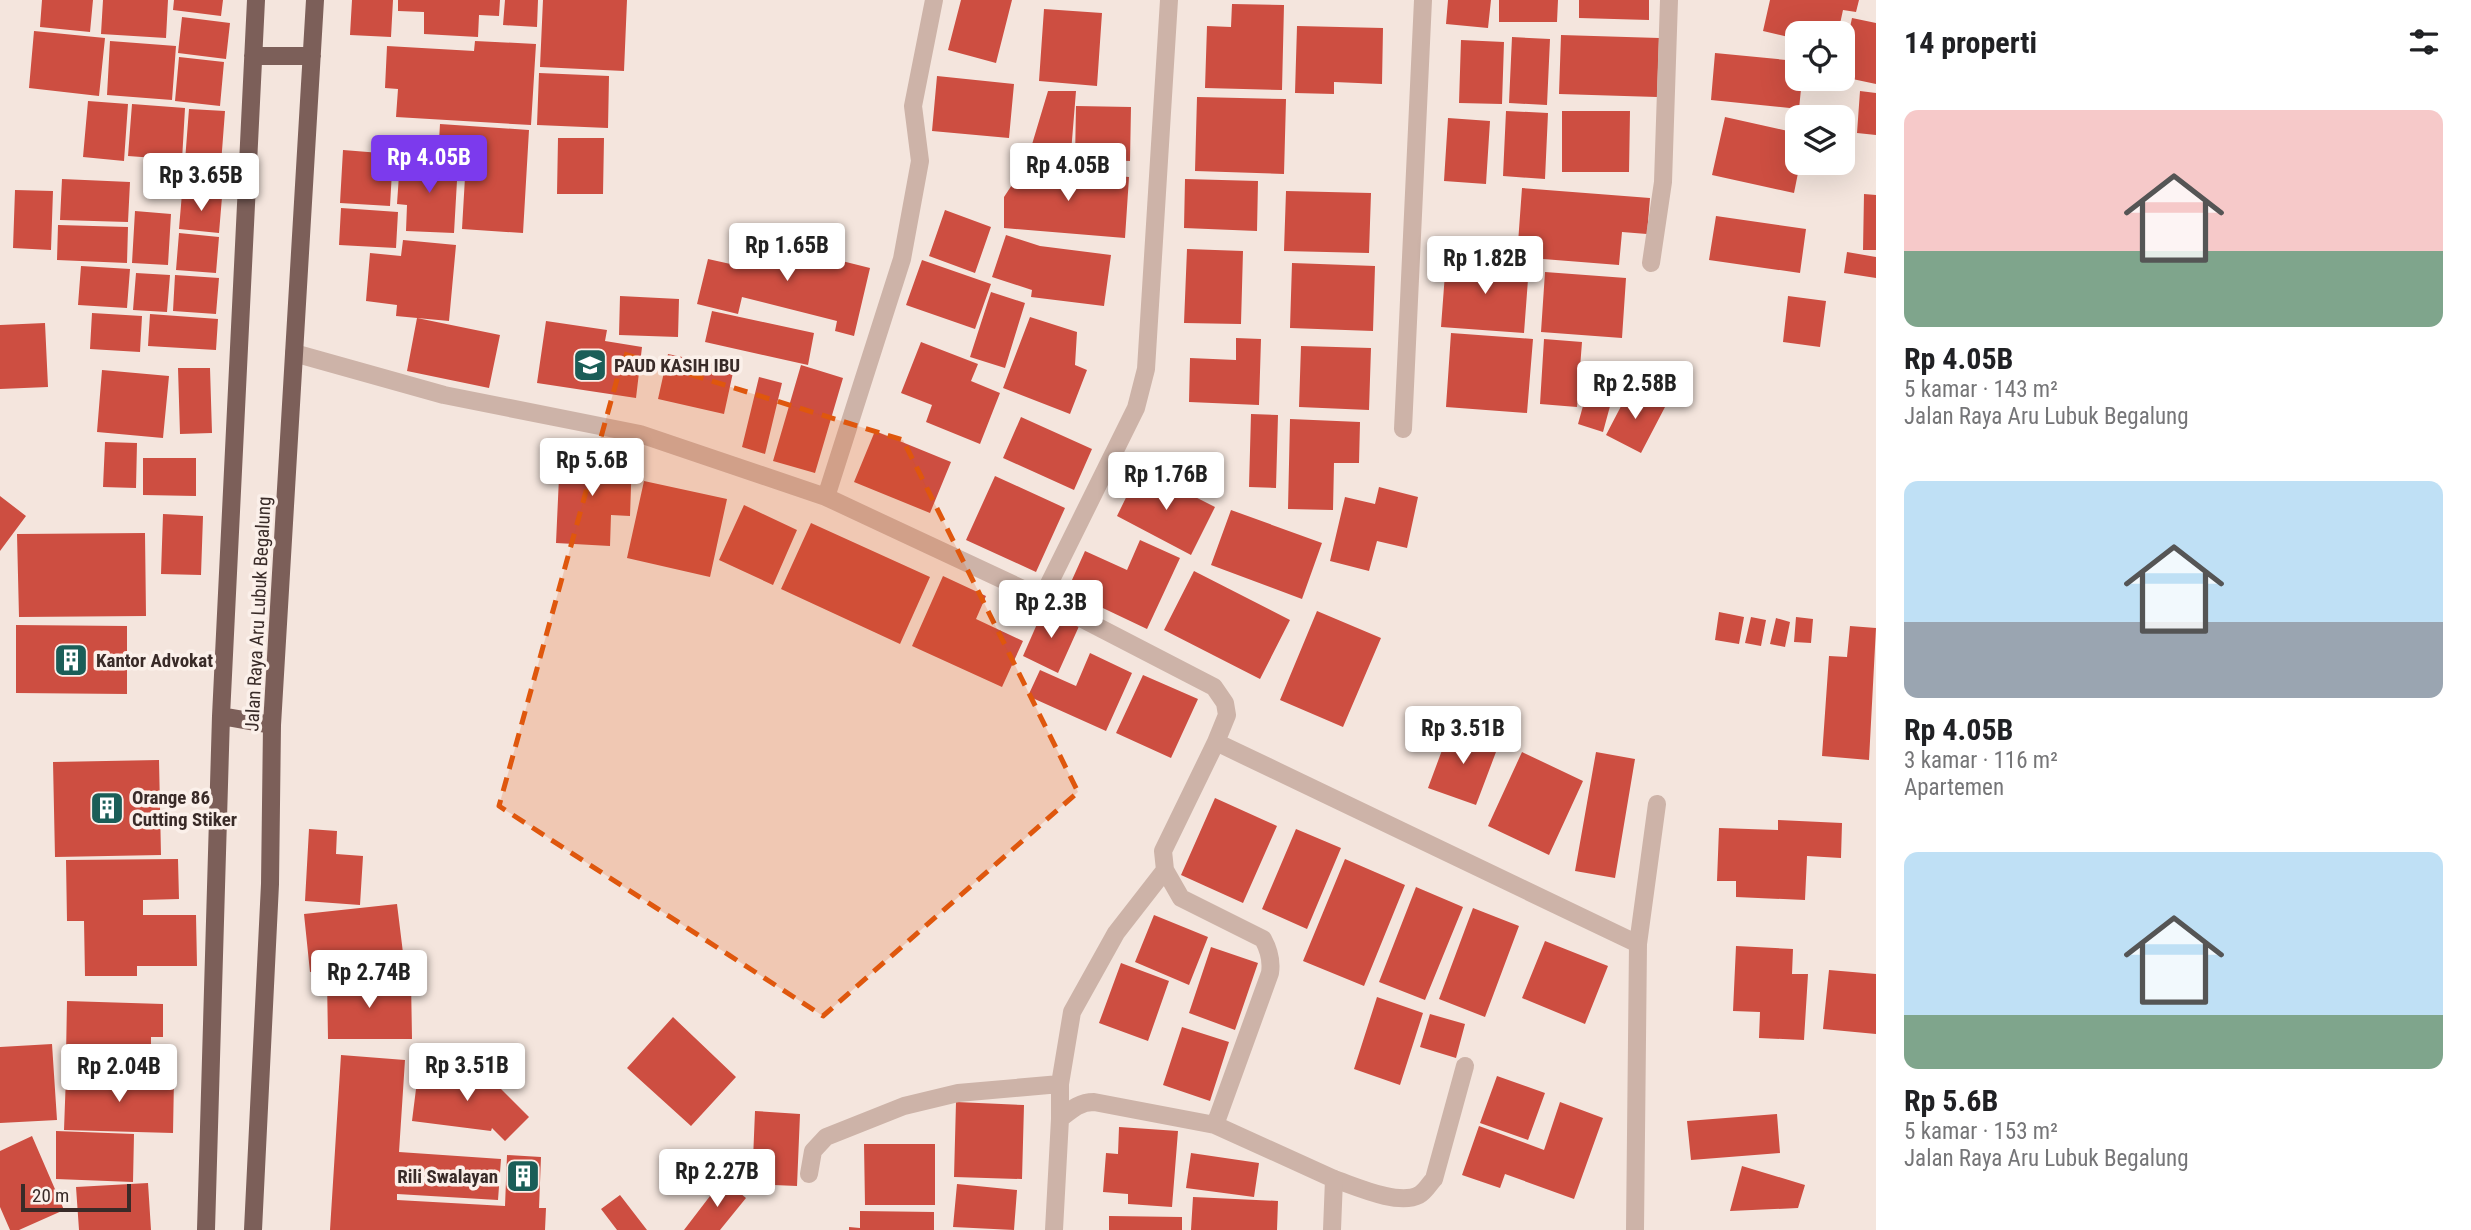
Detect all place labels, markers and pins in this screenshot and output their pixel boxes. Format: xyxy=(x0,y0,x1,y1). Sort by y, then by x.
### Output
pin: Rp 4.05B xyxy=(357,136,501,195)
pin: Rp 4.05B xyxy=(996,144,1140,203)
pin: Rp 3.65B xyxy=(129,154,273,213)
pin: Rp 1.65B xyxy=(715,224,859,283)
pin: Rp 1.82B xyxy=(1413,236,1557,296)
school or university icon: PAUD KASIH IBU xyxy=(571,346,609,384)
place label: PAUD KASIH IBU xyxy=(614,354,740,377)
pin: Rp 2.58B xyxy=(1563,362,1707,421)
pin: Rp 5.6B xyxy=(527,438,657,498)
pin: Rp 1.76B xyxy=(1094,452,1238,512)
pin: Rp 2.3B xyxy=(986,580,1116,640)
building icon: Kantor Advokat xyxy=(52,641,90,679)
place label: Kantor Advokat xyxy=(96,649,213,672)
pin: Rp 3.51B xyxy=(1391,706,1535,766)
place label: Orange 86 Cutting Stiker xyxy=(132,786,237,831)
building icon: Orange 86 Cutting Stiker xyxy=(88,789,126,827)
pin: Rp 2.74B xyxy=(297,950,441,1010)
pin: Rp 2.04B xyxy=(47,1044,191,1104)
pin: Rp 3.51B xyxy=(395,1044,539,1103)
pin: Rp 2.27B xyxy=(645,1150,789,1209)
building icon: Rili Swalayan xyxy=(504,1157,542,1195)
place label: Rili Swalayan xyxy=(397,1165,498,1188)

